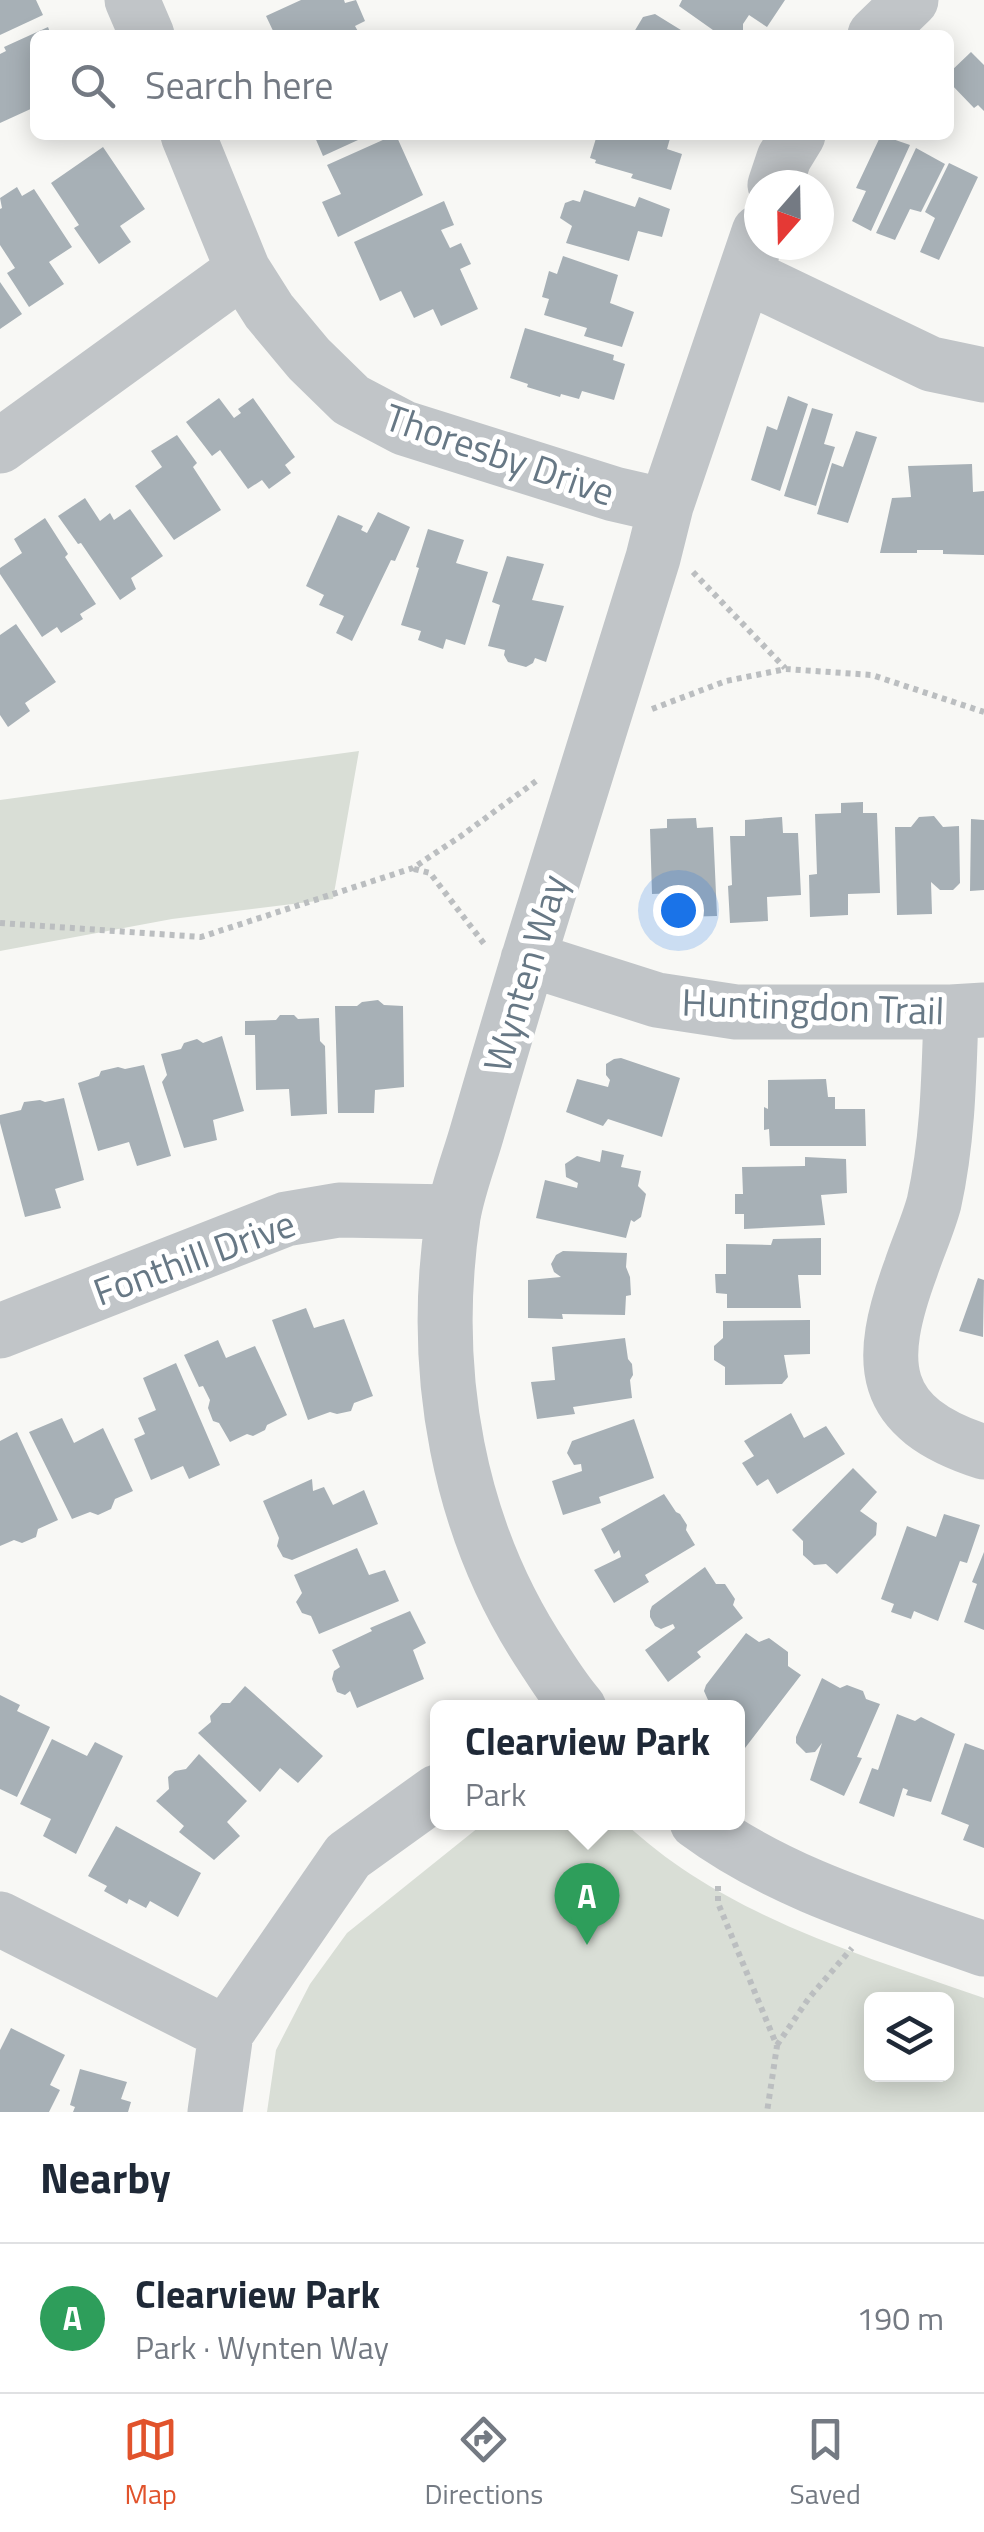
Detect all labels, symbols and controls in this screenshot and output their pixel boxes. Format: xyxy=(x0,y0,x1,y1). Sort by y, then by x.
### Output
search box xyxy=(30,30,954,140)
text: Search here xyxy=(145,56,333,114)
icon: search xyxy=(65,58,120,113)
north arrow xyxy=(744,170,834,260)
street label: Thoresby Drive xyxy=(377,388,623,520)
street label: Wynten Way xyxy=(467,867,583,1079)
your location xyxy=(653,885,704,936)
street label: Huntingdon Trail xyxy=(681,972,945,1040)
street label: Fonthill Drive xyxy=(85,1194,303,1320)
popup xyxy=(430,1700,745,1830)
text: Clearview Park xyxy=(465,1712,710,1770)
text: Park xyxy=(465,1770,526,1818)
pin: A xyxy=(554,1862,620,1945)
map controls xyxy=(864,1992,954,2082)
button: layers xyxy=(864,1992,954,2082)
text: Nearby xyxy=(40,2145,171,2209)
text: Clearview Park xyxy=(135,2265,380,2323)
text: A xyxy=(63,2294,82,2342)
text: 190 m xyxy=(856,2294,944,2342)
text: Park · Wynten Way xyxy=(135,2323,389,2371)
tab: Map xyxy=(123,2412,178,2515)
tab: Directions xyxy=(424,2412,543,2515)
tab: Saved xyxy=(790,2412,861,2515)

